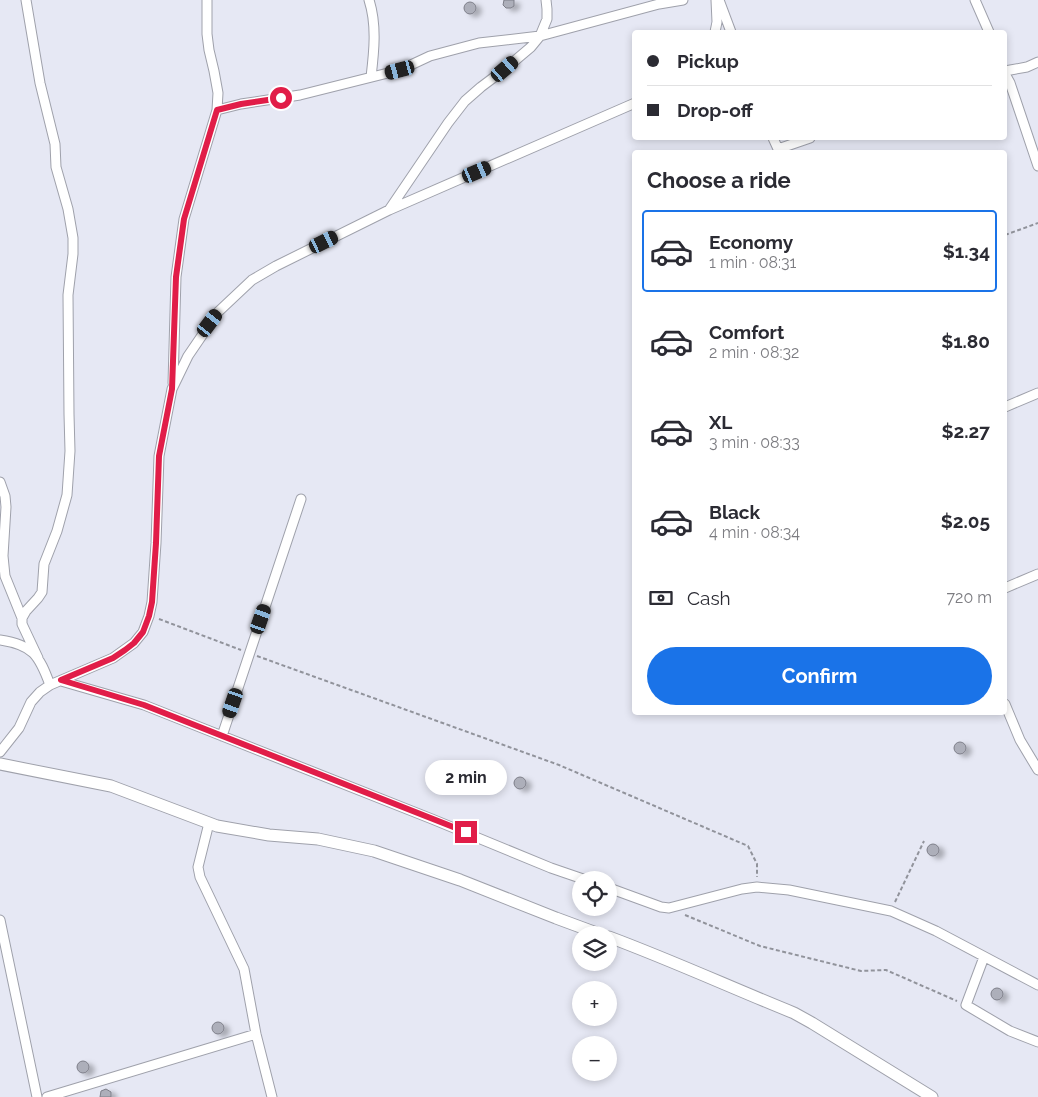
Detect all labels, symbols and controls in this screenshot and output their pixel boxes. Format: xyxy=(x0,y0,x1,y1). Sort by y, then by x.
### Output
text: Pickup xyxy=(677,50,739,72)
car xyxy=(488,53,521,85)
car xyxy=(383,59,416,81)
route start xyxy=(270,87,292,109)
text: Drop-off xyxy=(677,99,753,121)
car xyxy=(460,159,493,185)
text: Choose a ride xyxy=(647,167,791,193)
car xyxy=(307,229,340,255)
icon: car xyxy=(649,229,694,274)
text: Economy xyxy=(709,231,793,253)
text: $1.34 xyxy=(943,240,990,262)
text: 1 min · 08:31 xyxy=(709,253,796,272)
car xyxy=(194,307,225,339)
icon: car xyxy=(649,319,694,364)
text: Comfort xyxy=(709,321,784,343)
text: $1.80 xyxy=(941,330,990,352)
text: 2 min · 08:32 xyxy=(709,343,799,362)
icon: car xyxy=(649,409,694,454)
text: XL xyxy=(709,411,732,433)
text: $2.27 xyxy=(942,420,990,442)
text: 3 min · 08:33 xyxy=(709,433,800,452)
icon: car xyxy=(649,499,694,544)
text: Black xyxy=(709,501,760,523)
text: $2.05 xyxy=(941,510,990,532)
text: 4 min · 08:34 xyxy=(709,523,800,542)
icon: cash xyxy=(647,584,675,612)
text: Cash xyxy=(687,587,731,609)
text: 720 m xyxy=(947,588,992,607)
car xyxy=(249,602,272,636)
button: Confirm xyxy=(647,647,992,705)
car xyxy=(221,686,244,720)
callout: 2 min xyxy=(425,760,507,794)
text: 2 min xyxy=(445,768,487,787)
route end xyxy=(455,821,477,843)
map controls xyxy=(572,871,617,1081)
button: locate xyxy=(572,871,617,916)
button: layers xyxy=(572,926,617,971)
button: + xyxy=(572,981,617,1026)
button: − xyxy=(572,1036,617,1081)

